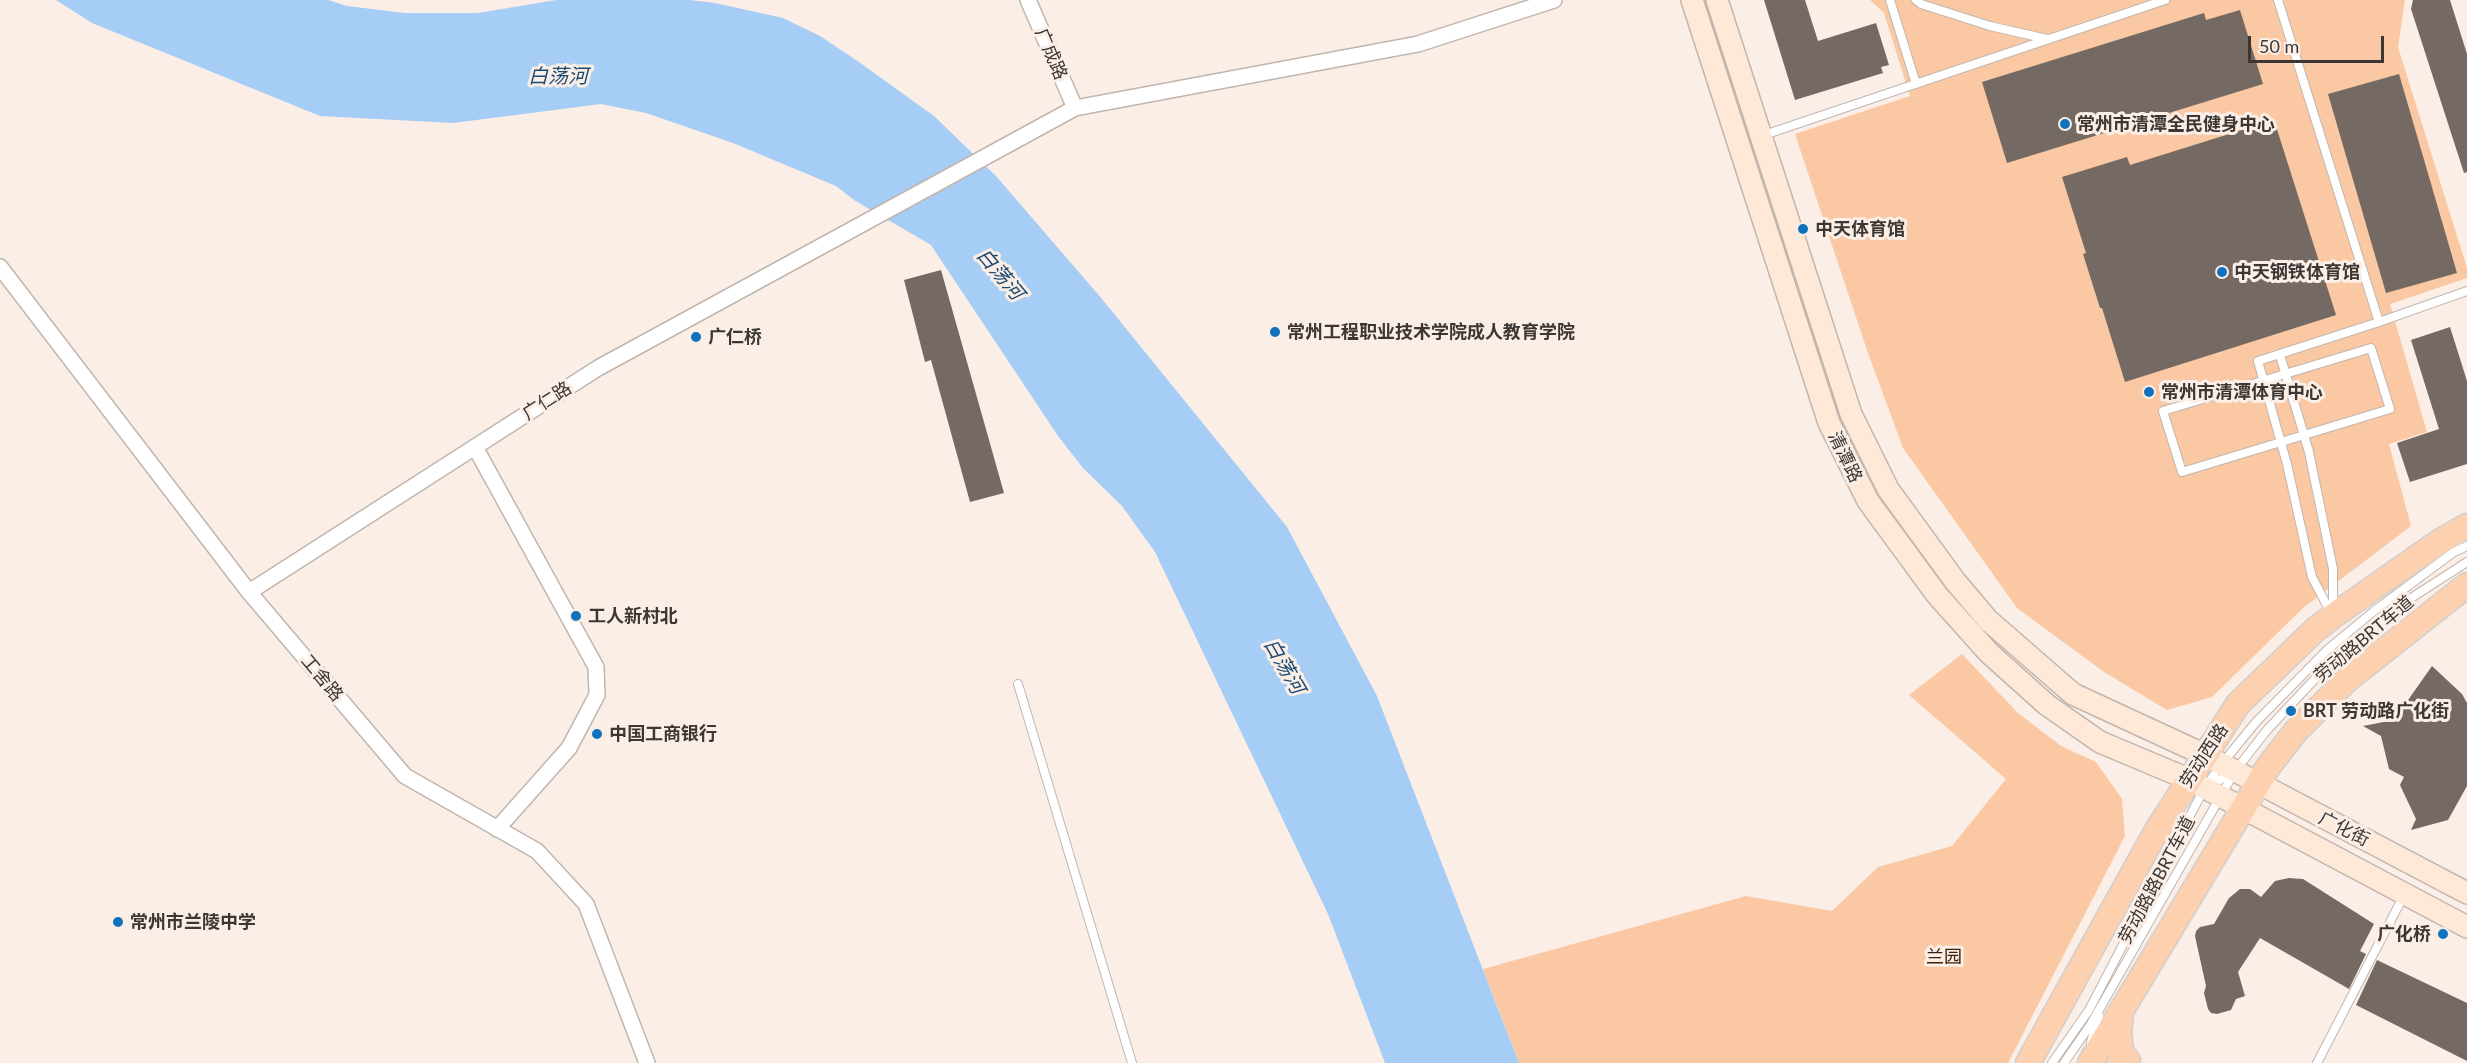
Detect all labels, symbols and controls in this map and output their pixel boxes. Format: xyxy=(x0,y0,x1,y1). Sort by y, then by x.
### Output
scale bar xyxy=(2251,24,2388,62)
street label: 广成路 xyxy=(1031,25,1071,83)
text: 50 m xyxy=(2259,35,2299,57)
water label: 白荡河 xyxy=(528,65,588,89)
place label: 常州市清潭全民健身中心 xyxy=(2077,113,2275,135)
marker: 常州市清潭全民健身中心 xyxy=(2058,117,2072,131)
place label: 中天体育馆 xyxy=(1815,218,1905,240)
marker: 中天体育馆 xyxy=(1796,222,1810,236)
water label: 白荡河 xyxy=(972,243,1028,305)
place label: 中天钢铁体育馆 xyxy=(2234,261,2360,283)
marker: 中天钢铁体育馆 xyxy=(2215,265,2229,279)
place label: 常州工程职业技术学院成人教育学院 xyxy=(1287,321,1575,343)
marker: 常州工程职业技术学院成人教育学院 xyxy=(1268,325,1282,339)
place label: 广仁桥 xyxy=(708,326,762,348)
marker: 广仁桥 xyxy=(689,330,703,344)
street label: 广仁路 xyxy=(518,377,576,425)
place label: 常州市清潭体育中心 xyxy=(2161,381,2323,403)
marker: 常州市清潭体育中心 xyxy=(2142,385,2156,399)
street label: 清潭路 xyxy=(1823,428,1867,486)
street label: 劳动路BRT车道 xyxy=(2310,591,2418,687)
place label: 工人新村北 xyxy=(588,605,678,627)
marker: 工人新村北 xyxy=(569,609,583,623)
water label: 白荡河 xyxy=(1259,634,1309,698)
street label: 工舍路 xyxy=(296,650,348,706)
place label: BRT 劳动路广化街 xyxy=(2303,700,2449,722)
marker: BRT 劳动路广化街 xyxy=(2284,704,2298,718)
street label: 劳动西路 xyxy=(2175,720,2233,792)
place label: 中国工商银行 xyxy=(609,723,717,745)
marker: 中国工商银行 xyxy=(590,727,604,741)
street label: 广化街 xyxy=(2315,807,2373,851)
street label: 劳动路路BRT车道 xyxy=(2114,813,2200,947)
place label: 常州市兰陵中学 xyxy=(130,911,256,933)
marker: 常州市兰陵中学 xyxy=(111,915,125,929)
place label: 广化桥 xyxy=(2377,923,2431,945)
marker: 广化桥 xyxy=(2436,927,2450,941)
park label: 兰园 xyxy=(1926,946,1962,968)

